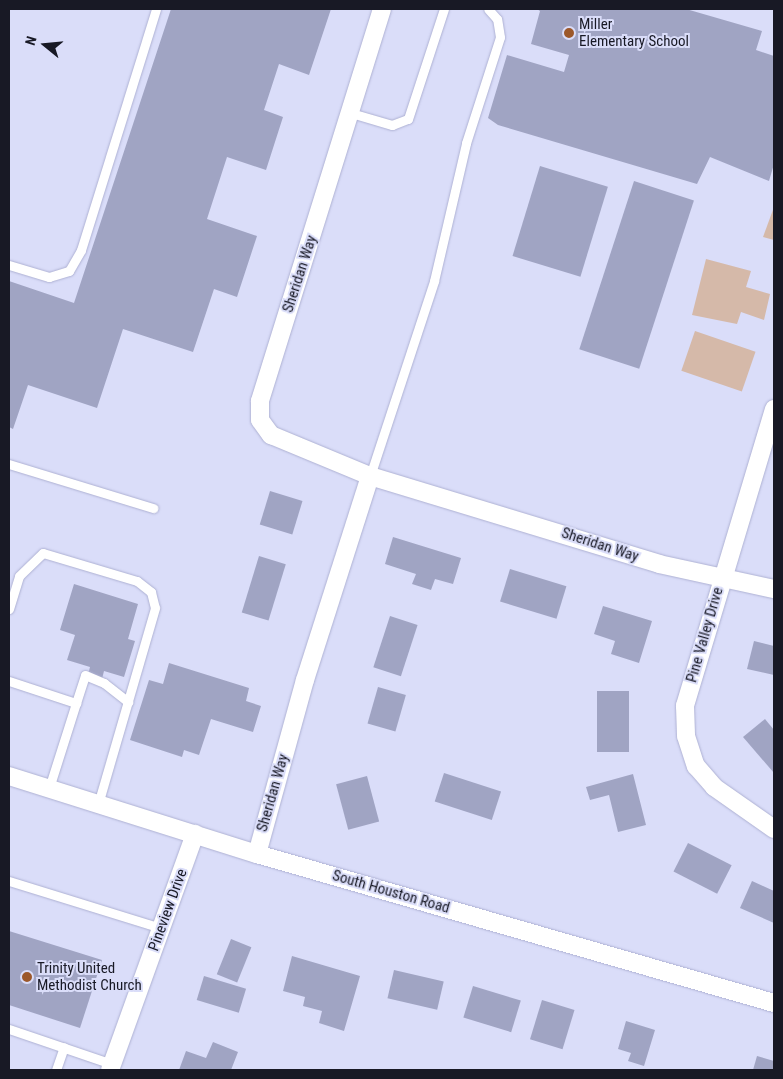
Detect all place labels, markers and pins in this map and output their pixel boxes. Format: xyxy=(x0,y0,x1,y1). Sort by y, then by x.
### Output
place label: Miller Elementary School xyxy=(579,15,689,50)
marker: Miller Elementary School xyxy=(563,27,575,39)
place label: Trinity United Methodist Church xyxy=(37,959,142,994)
marker: Trinity United Methodist Church xyxy=(21,971,33,983)

